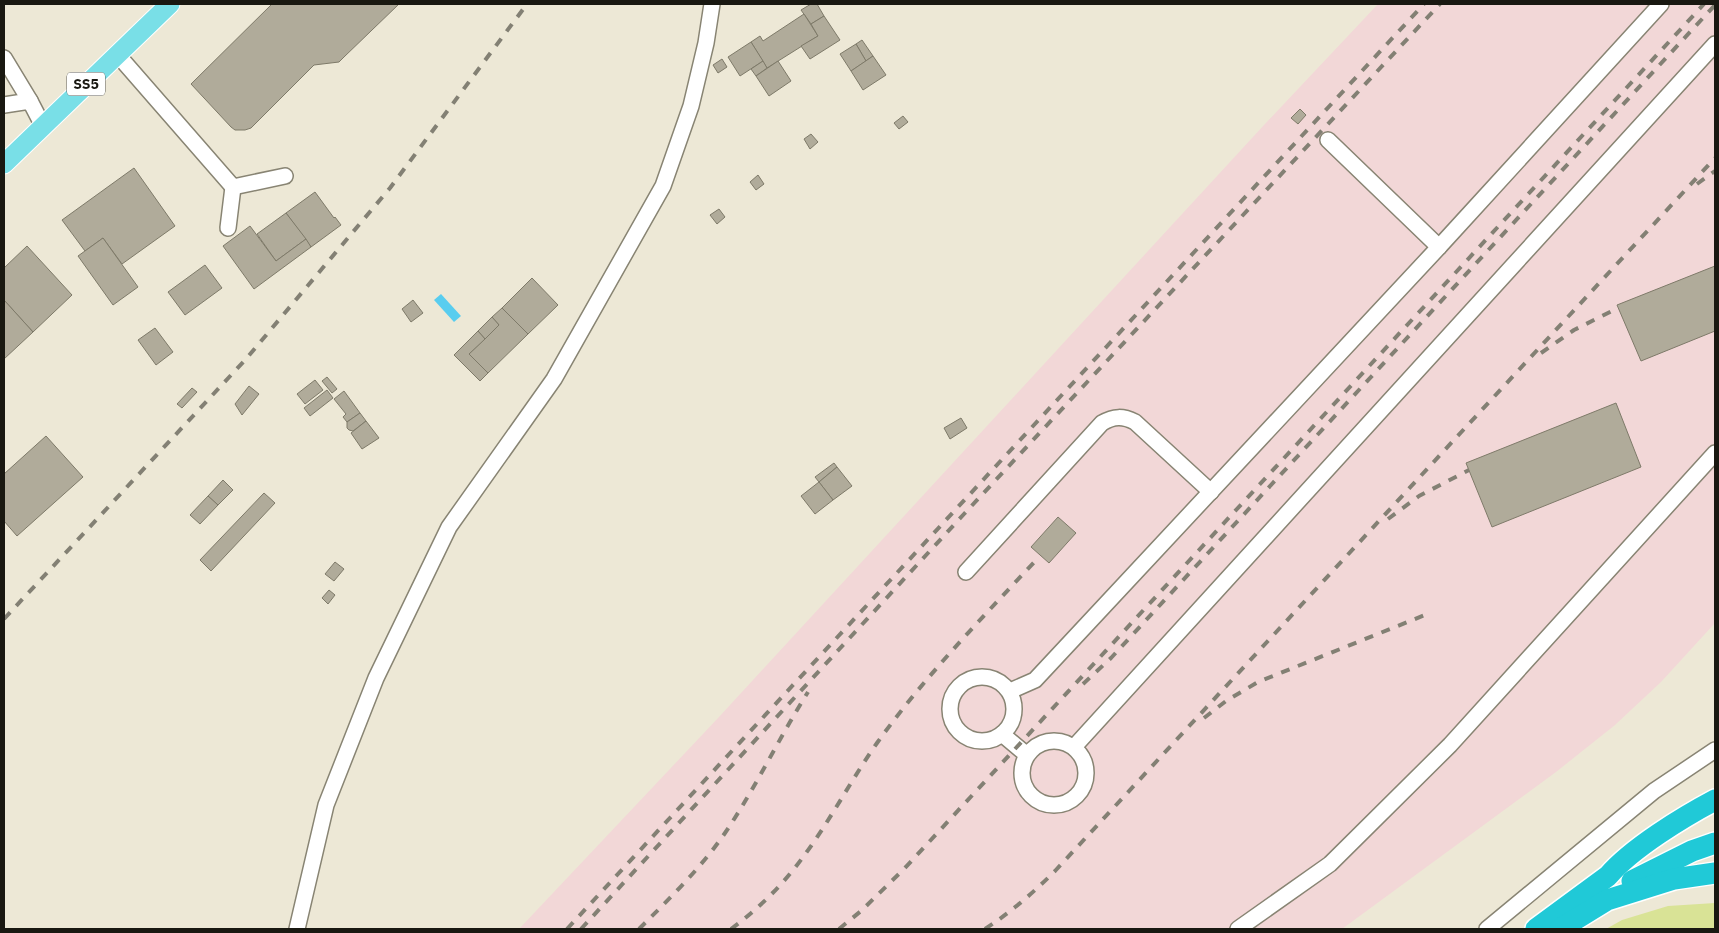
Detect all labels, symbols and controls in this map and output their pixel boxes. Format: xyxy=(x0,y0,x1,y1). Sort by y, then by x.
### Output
road number: SS5 xyxy=(67,72,105,96)

